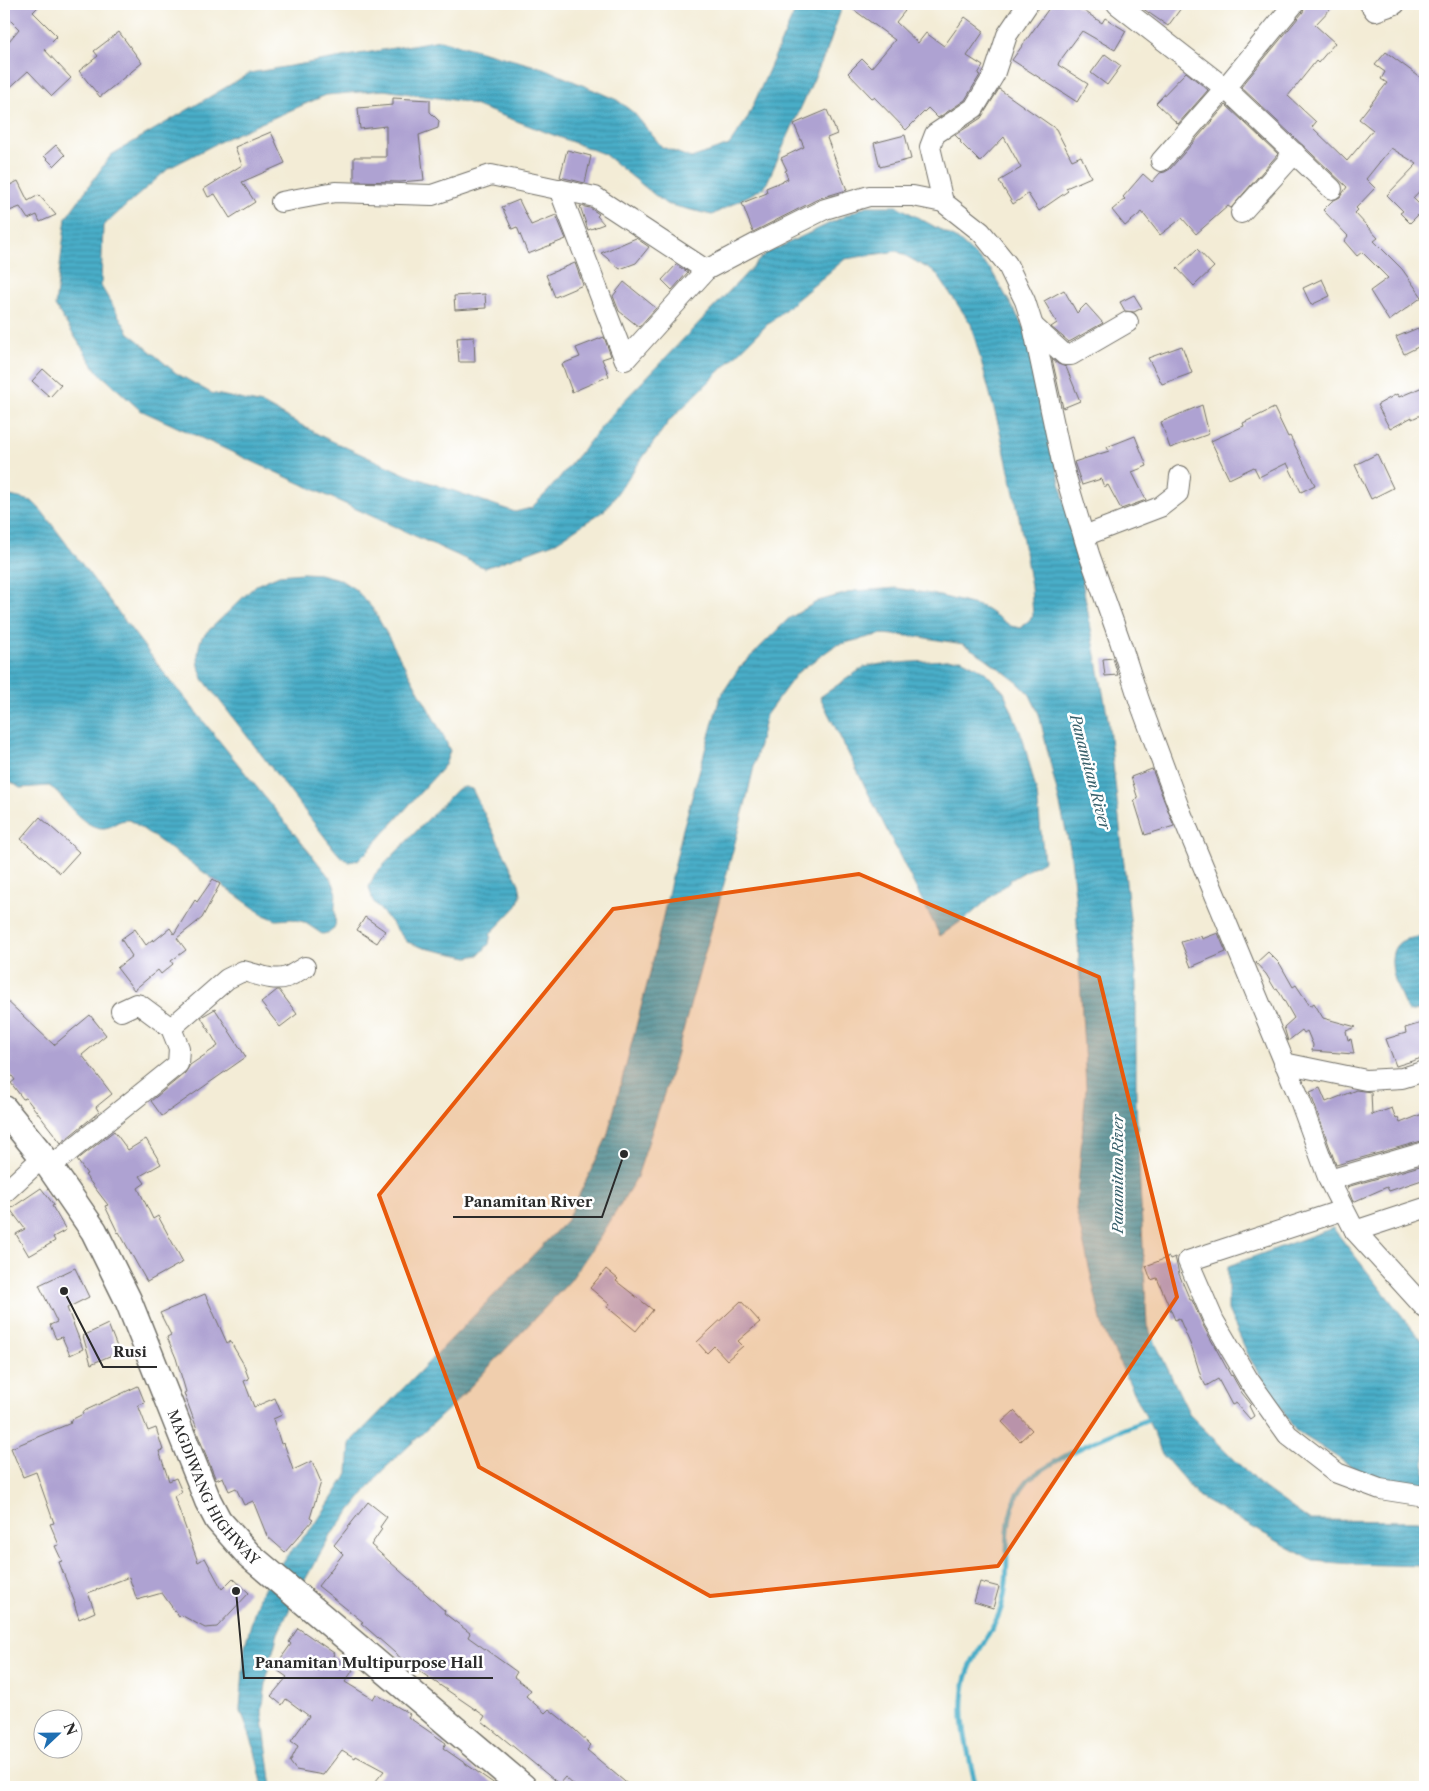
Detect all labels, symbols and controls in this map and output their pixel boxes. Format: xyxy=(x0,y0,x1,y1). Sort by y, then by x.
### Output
water label: Panamitan River xyxy=(1066,711,1115,833)
water label: Panamitan River xyxy=(1108,1114,1127,1234)
callout: Panamitan River xyxy=(453,1187,602,1217)
text: Panamitan River xyxy=(464,1192,593,1211)
callout: Rusi xyxy=(103,1337,157,1367)
text: Rusi xyxy=(113,1342,148,1361)
street label: MAGDIWANG HIGHWAY xyxy=(164,1407,264,1570)
callout: Panamitan Multipurpose Hall xyxy=(244,1648,493,1678)
text: Panamitan Multipurpose Hall xyxy=(255,1653,483,1672)
north arrow xyxy=(32,1708,82,1758)
text: N xyxy=(59,1720,81,1738)

